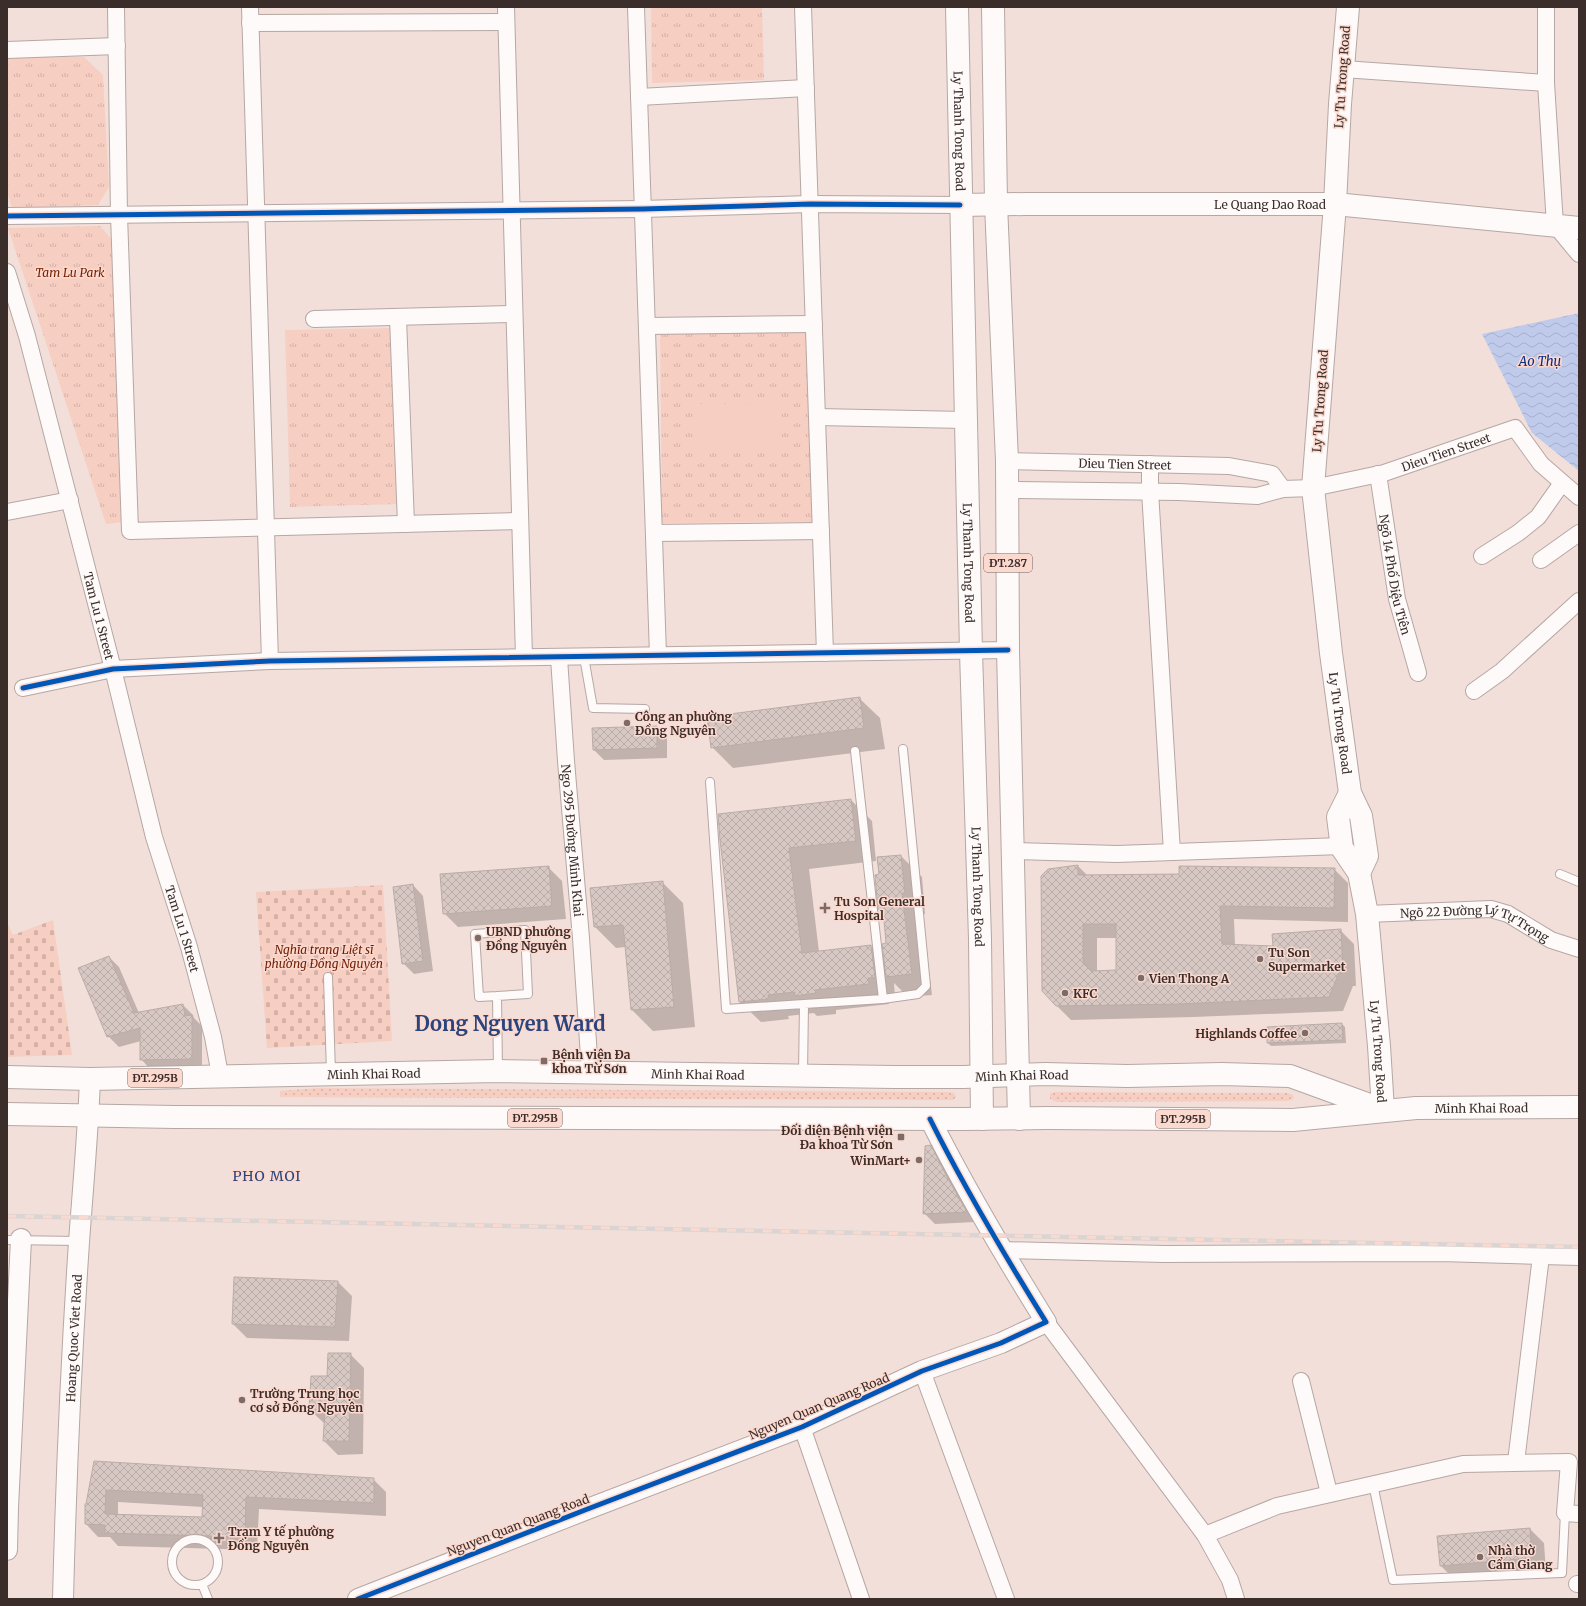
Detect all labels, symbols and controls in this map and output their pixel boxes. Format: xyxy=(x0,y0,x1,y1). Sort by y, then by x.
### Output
street label: Ly Tu Trong Road xyxy=(1331,25,1353,129)
street label: Ly Thanh Tong Road xyxy=(951,71,968,191)
street label: Le Quang Dao Road xyxy=(1214,197,1326,212)
park label: Tam Lu Park xyxy=(35,265,105,280)
street label: Ly Tu Trong Road xyxy=(1309,349,1331,453)
water label: Ao Thụ xyxy=(1518,353,1562,370)
street label: Dieu Tien Street xyxy=(1399,429,1493,474)
street label: Dieu Tien Street xyxy=(1078,455,1172,472)
street label: Ly Thanh Tong Road xyxy=(960,503,978,623)
street label: Ngõ 14 Phố Diệu Tiên xyxy=(1377,513,1414,636)
road number: ĐT.287 xyxy=(984,554,1032,572)
street label: Tam Lu 1 Street xyxy=(81,570,118,661)
street label: Ly Tu Trong Road xyxy=(1326,671,1355,775)
place label: Công an phường Đồng Nguyên xyxy=(635,709,733,738)
marker: Công an phường Đồng Nguyên xyxy=(622,718,632,728)
street label: Ngo 295 Đường Minh Khai xyxy=(559,764,587,918)
street label: Ly Thanh Tong Road xyxy=(969,826,988,947)
street label: Tam Lu 1 Street xyxy=(162,884,203,974)
place label: Tu Son General Hospital xyxy=(834,894,925,923)
street label: Ngõ 22 Đường Lý Tự Trọng xyxy=(1400,901,1553,945)
marker: Tu Son General Hospital xyxy=(819,902,831,914)
place label: UBND phường Đồng Nguyên xyxy=(486,924,571,953)
marker: UBND phường Đồng Nguyên xyxy=(473,933,483,943)
park label: Nghĩa trang Liệt sĩ phường Đồng Nguyên xyxy=(265,942,383,971)
place label: Tu Son Supermarket xyxy=(1268,945,1346,974)
marker: Tu Son Supermarket xyxy=(1255,954,1265,964)
place label: Vien Thong A xyxy=(1148,971,1230,986)
marker: Vien Thong A xyxy=(1136,973,1146,983)
place label: KFC xyxy=(1073,986,1098,1001)
marker: KFC xyxy=(1060,988,1070,998)
street label: Ly Tu Trong Road xyxy=(1367,999,1390,1103)
district label: Dong Nguyen Ward xyxy=(414,1011,606,1036)
place label: Highlands Coffee xyxy=(1195,1026,1297,1041)
marker: Highlands Coffee xyxy=(1300,1028,1310,1038)
place label: Bệnh viện Đa khoa Từ Sơn xyxy=(552,1047,631,1076)
marker: Bệnh viện Đa khoa Từ Sơn xyxy=(539,1056,549,1066)
street label: Minh Khai Road xyxy=(327,1065,421,1082)
street label: Minh Khai Road xyxy=(651,1066,745,1082)
street label: Minh Khai Road xyxy=(975,1066,1069,1084)
road number: ĐT.295B xyxy=(128,1069,182,1087)
street label: Minh Khai Road xyxy=(1435,1100,1528,1115)
road number: ĐT.295B xyxy=(508,1109,562,1127)
road number: ĐT.295B xyxy=(1156,1110,1210,1128)
place label: Đối diện Bệnh viện Đa khoa Từ Sơn xyxy=(781,1123,893,1152)
marker: Đối diện Bệnh viện Đa khoa Từ Sơn xyxy=(896,1132,906,1142)
place label: WinMart+ xyxy=(850,1153,911,1168)
marker: WinMart+ xyxy=(914,1155,924,1165)
district label: PHO MOI xyxy=(233,1167,301,1185)
street label: Hoang Quoc Viet Road xyxy=(62,1274,84,1403)
street label: Nguyen Quan Quang Road xyxy=(747,1370,891,1442)
place label: Trường Trung học cơ sở Đồng Nguyên xyxy=(250,1386,363,1415)
marker: Trường Trung học cơ sở Đồng Nguyên xyxy=(237,1395,247,1405)
street label: Nguyen Quan Quang Road xyxy=(445,1491,591,1559)
place label: Trạm Y tế phường Đồng Nguyên xyxy=(228,1524,335,1553)
marker: Trạm Y tế phường Đồng Nguyên xyxy=(213,1532,225,1544)
place label: Nhà thờ Cẩm Giang xyxy=(1488,1543,1553,1572)
marker: Nhà thờ Cẩm Giang xyxy=(1475,1552,1485,1562)

